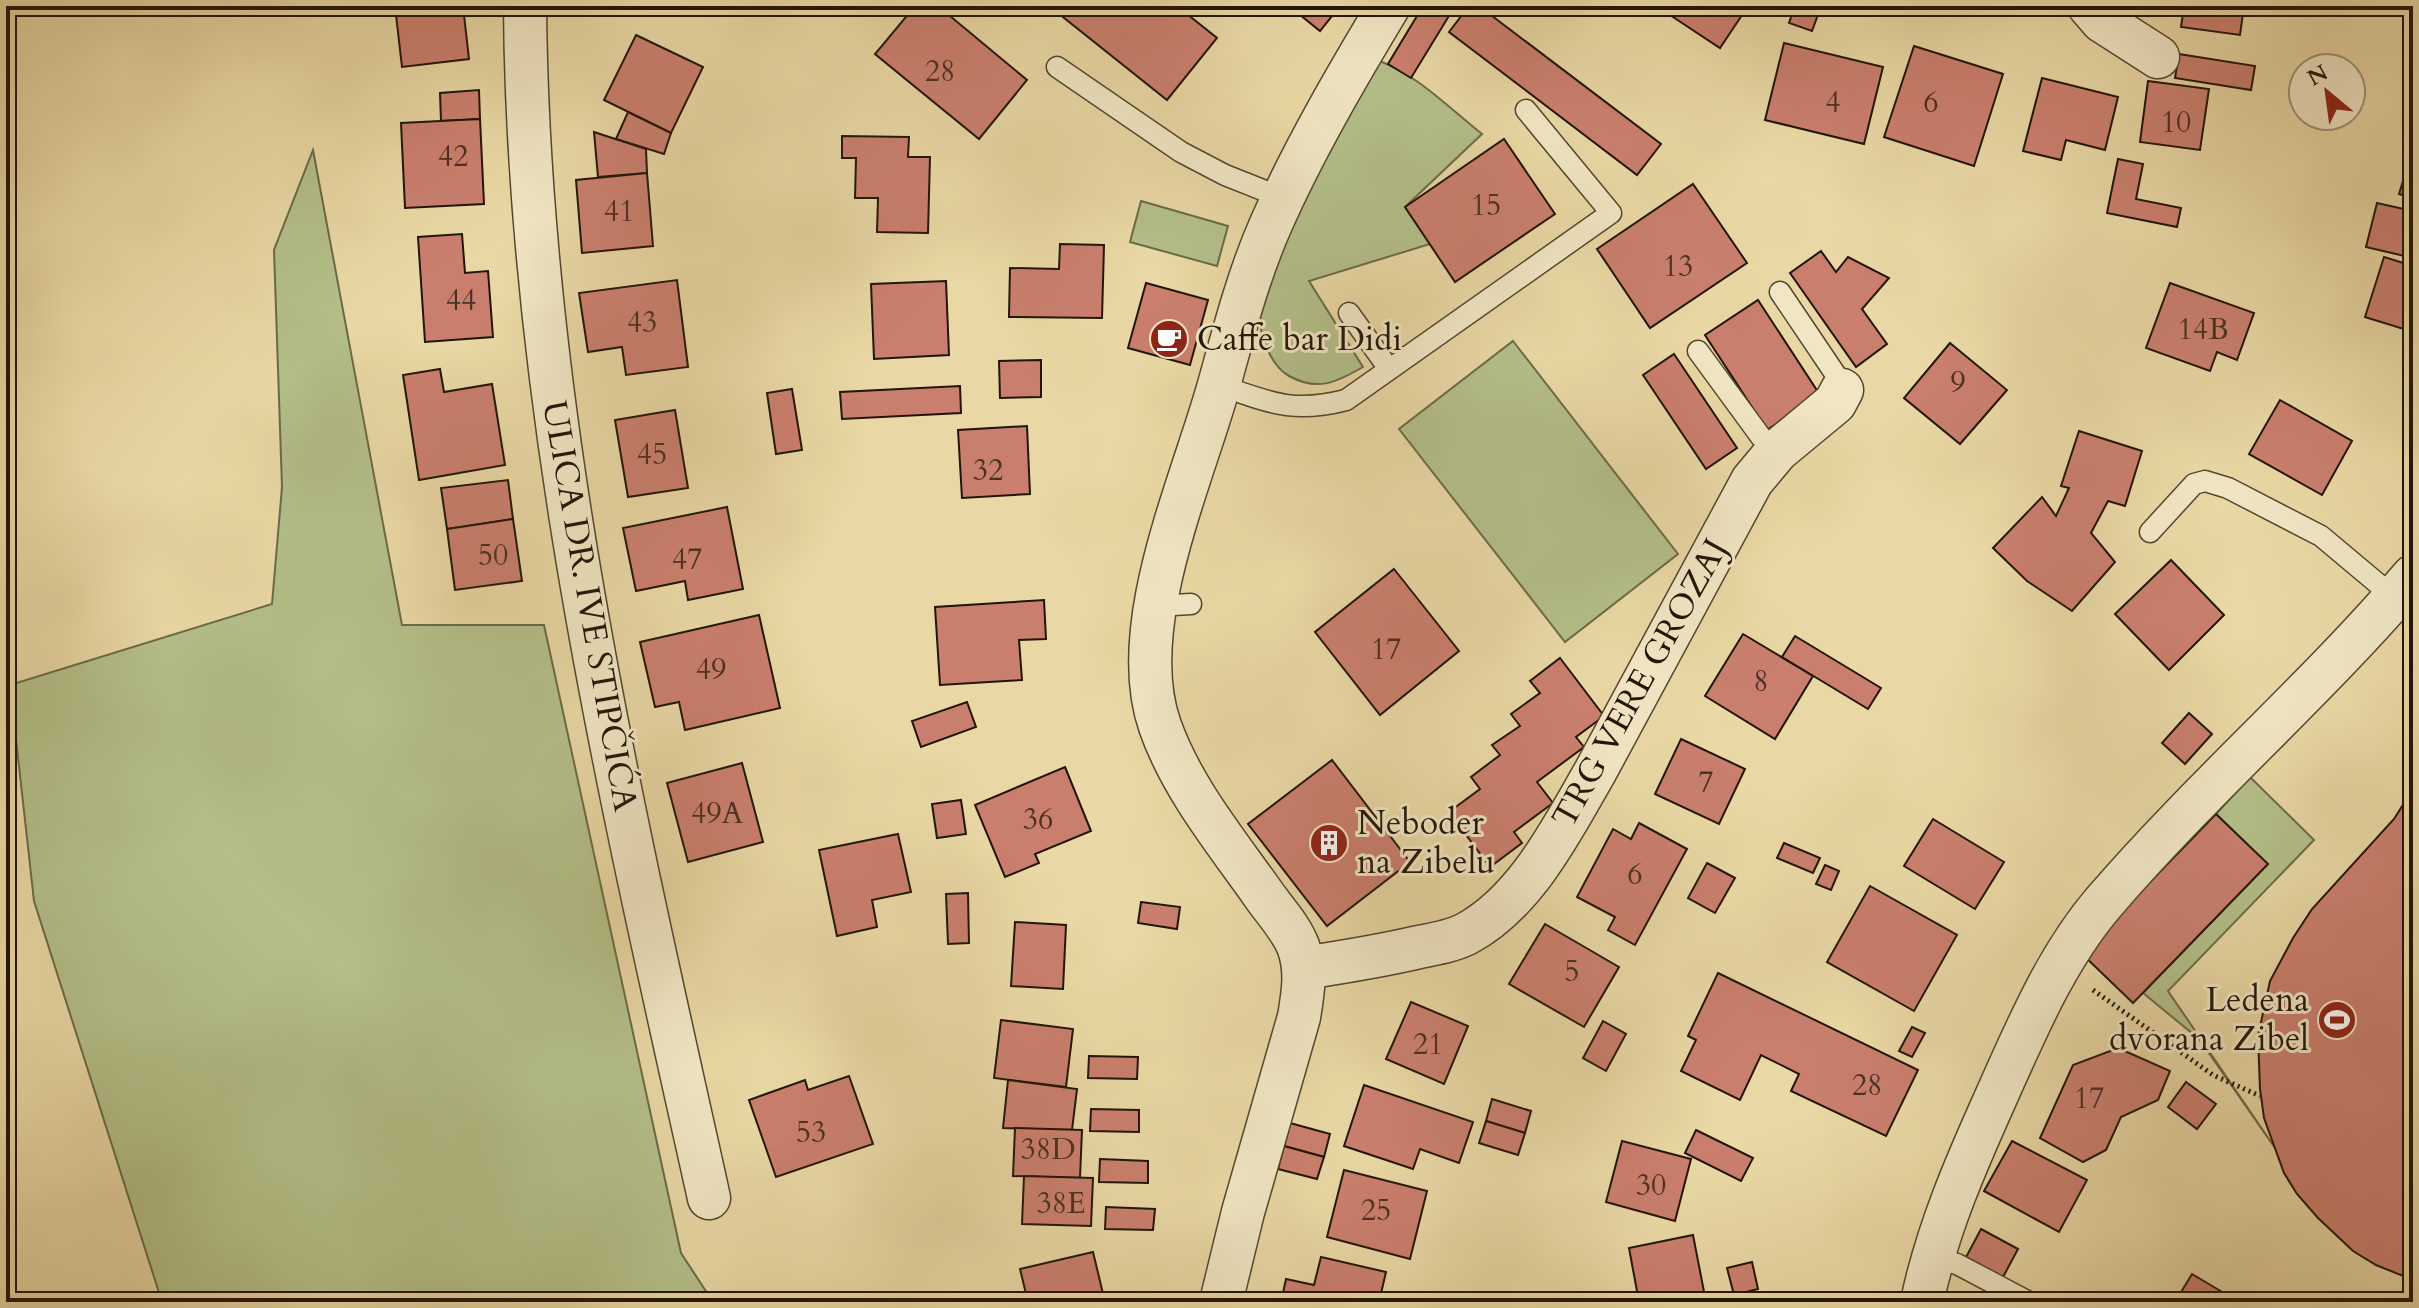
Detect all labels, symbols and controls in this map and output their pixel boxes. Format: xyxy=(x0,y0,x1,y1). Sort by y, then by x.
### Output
house number: 28 xyxy=(925,51,955,92)
north arrow xyxy=(2287,52,2367,132)
text: N xyxy=(2302,58,2333,93)
house number: 4 xyxy=(1825,82,1841,123)
house number: 6 xyxy=(1923,82,1939,123)
house number: 10 xyxy=(2161,102,2191,143)
house number: 42 xyxy=(438,136,468,177)
house number: 15 xyxy=(1471,185,1501,226)
house number: 41 xyxy=(604,191,634,232)
house number: 13 xyxy=(1663,246,1693,287)
house number: 44 xyxy=(446,280,476,321)
house number: 43 xyxy=(627,302,657,343)
house number: 14B xyxy=(2177,309,2229,350)
place label: Caffe bar Didi xyxy=(1197,316,1402,362)
cafe icon: Caffe bar Didi xyxy=(1148,318,1190,360)
house number: 9 xyxy=(1950,362,1966,403)
street label: ULICA DR. IVE STIPČIĆA xyxy=(531,397,649,816)
house number: 45 xyxy=(637,434,667,475)
house number: 32 xyxy=(973,450,1003,491)
street label: TRG VERE GROZAJ xyxy=(1541,530,1739,836)
house number: 50 xyxy=(478,535,508,576)
house number: 47 xyxy=(672,539,702,580)
house number: 17 xyxy=(1371,629,1401,670)
house number: 49 xyxy=(696,649,726,690)
house number: 8 xyxy=(1753,661,1769,702)
house number: 7 xyxy=(1698,762,1714,803)
house number: 49A xyxy=(691,793,744,834)
house number: 36 xyxy=(1023,799,1053,840)
place label: Neboder na Zibelu xyxy=(1357,800,1495,885)
building icon: Neboder na Zibelu xyxy=(1308,822,1350,864)
house number: 6 xyxy=(1627,854,1643,895)
house number: 5 xyxy=(1564,951,1580,992)
place label: Ledena dvorana Zibel xyxy=(2109,977,2309,1062)
sports icon: Ledena dvorana Zibel xyxy=(2316,999,2358,1041)
house number: 21 xyxy=(1413,1024,1443,1065)
house number: 28 xyxy=(1852,1065,1882,1106)
house number: 17 xyxy=(2074,1078,2104,1119)
house number: 53 xyxy=(796,1112,826,1153)
house number: 38D xyxy=(1020,1129,1076,1170)
house number: 30 xyxy=(1636,1165,1666,1206)
house number: 38E xyxy=(1036,1183,1086,1224)
house number: 25 xyxy=(1361,1190,1391,1231)

